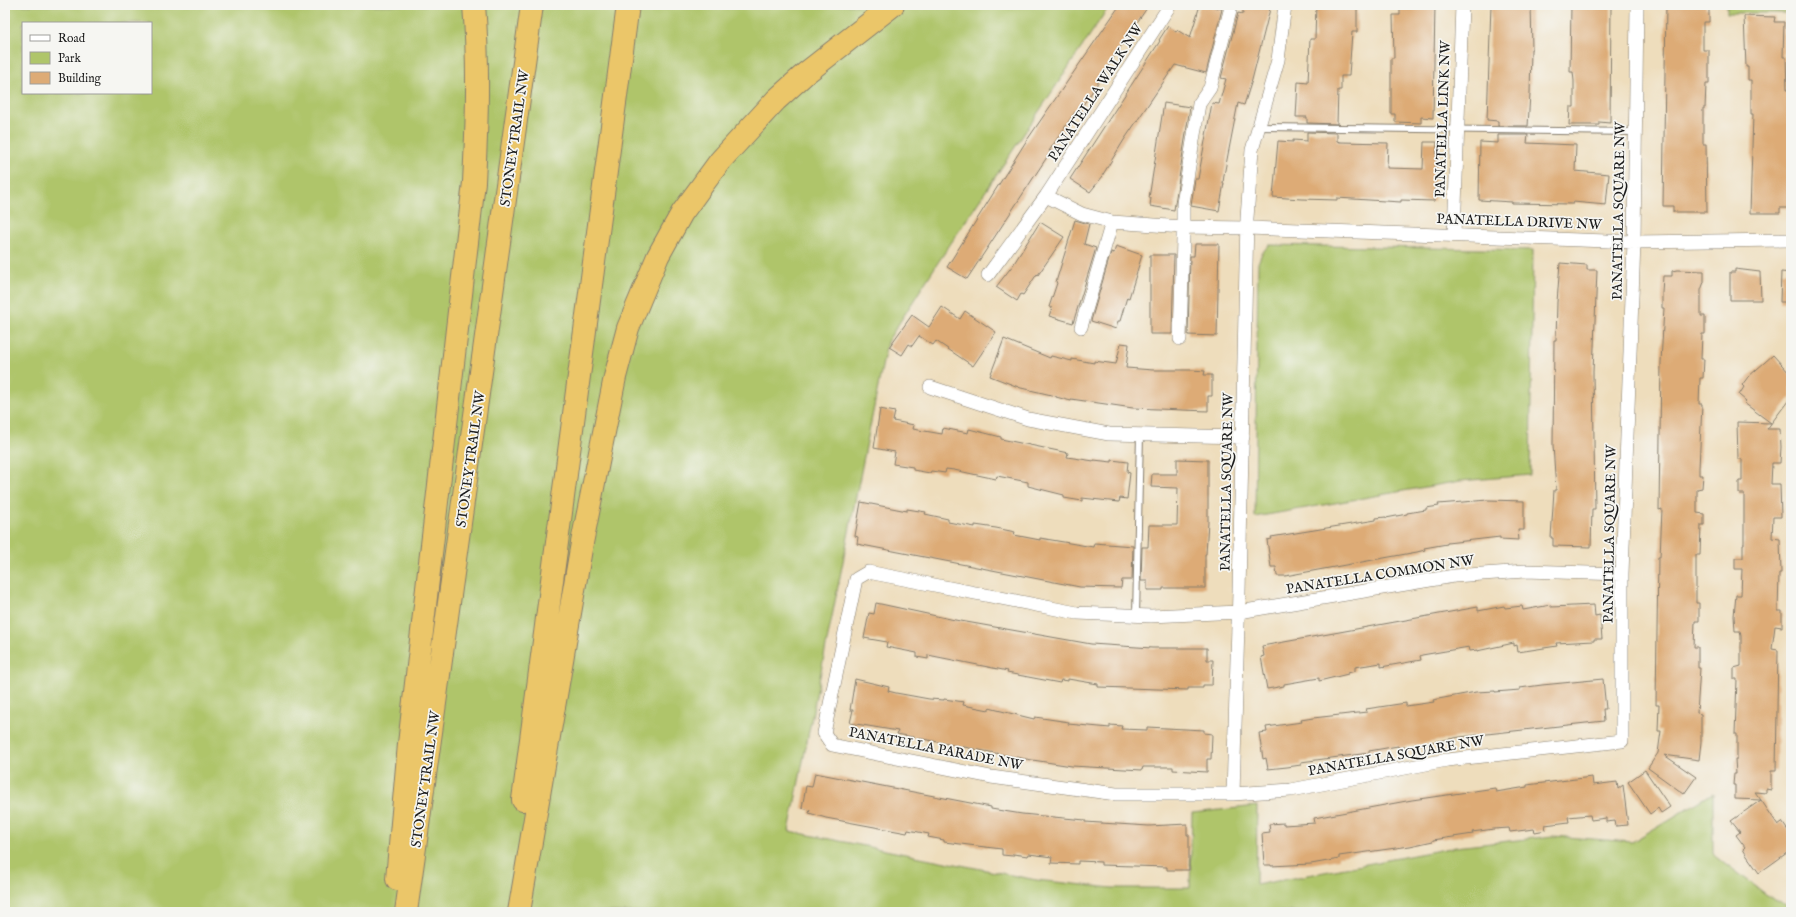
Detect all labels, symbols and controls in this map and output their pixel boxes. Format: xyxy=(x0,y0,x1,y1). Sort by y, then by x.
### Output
street label: PANATELLA WALK NW xyxy=(1044,20,1148,165)
legend xyxy=(22,22,152,94)
text: Road xyxy=(58,31,86,46)
street label: PANATELLA LINK NW xyxy=(1431,40,1455,198)
text: Park xyxy=(58,51,81,66)
street label: STONEY TRAIL NW xyxy=(496,68,534,208)
text: Building xyxy=(58,71,102,86)
street label: PANATELLA SQUARE NW xyxy=(1608,121,1630,300)
street label: PANATELLA DRIVE NW xyxy=(1436,210,1603,234)
street label: STONEY TRAIL NW xyxy=(452,389,490,529)
street label: PANATELLA SQUARE NW xyxy=(1216,392,1238,571)
street label: PANATELLA SQUARE NW xyxy=(1599,444,1621,623)
street label: PANATELLA COMMON NW xyxy=(1285,551,1476,599)
street label: STONEY TRAIL NW xyxy=(407,709,445,849)
street label: PANATELLA PARADE NW xyxy=(847,723,1025,775)
street label: PANATELLA SQUARE NW xyxy=(1307,732,1486,780)

